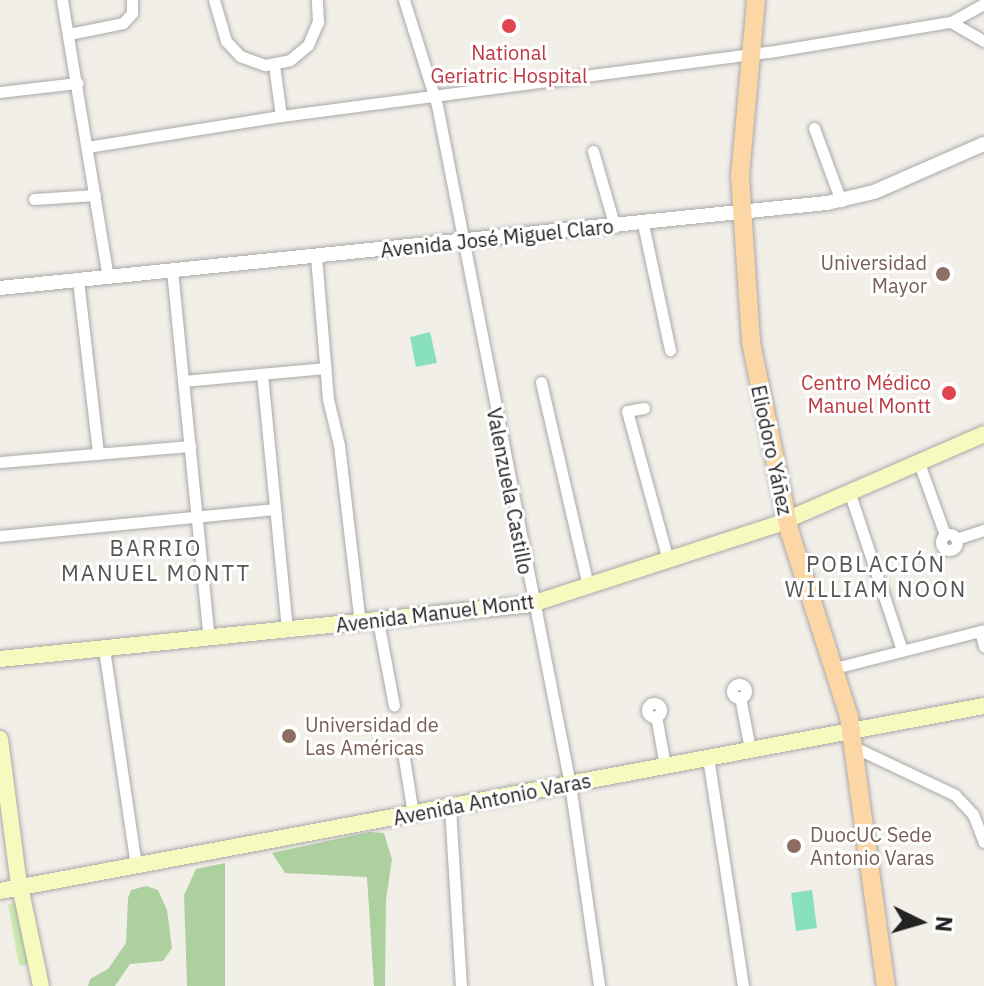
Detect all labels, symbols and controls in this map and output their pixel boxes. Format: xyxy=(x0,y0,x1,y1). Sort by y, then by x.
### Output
marker: National Geriatric Hospital xyxy=(498,15,520,37)
place label: National Geriatric Hospital xyxy=(431,40,587,87)
street label: Avenida José Miguel Claro xyxy=(379,214,615,262)
place label: Universidad Mayor xyxy=(820,250,927,297)
marker: Universidad Mayor xyxy=(934,265,952,283)
place label: Centro Médico Manuel Montt xyxy=(801,370,931,417)
marker: Centro Médico Manuel Montt xyxy=(938,382,960,404)
street label: Eliodoro Yáñez xyxy=(747,383,797,517)
street label: Valenzuela Castillo xyxy=(482,406,538,576)
district label: BARRIO MANUEL MONTT xyxy=(61,534,251,586)
district label: POBLACIÓN WILLIAM NOON xyxy=(785,550,967,602)
street label: Avenida Manuel Montt xyxy=(334,589,536,637)
place label: Universidad de Las Américas xyxy=(305,712,439,759)
marker: Universidad de Las Américas xyxy=(280,727,298,745)
street label: Avenida Antonio Varas xyxy=(391,768,593,830)
place label: DuocUC Sede Antonio Varas xyxy=(810,822,935,869)
marker: DuocUC Sede Antonio Varas xyxy=(785,837,803,855)
north arrow xyxy=(880,882,960,962)
text: N xyxy=(929,915,960,933)

